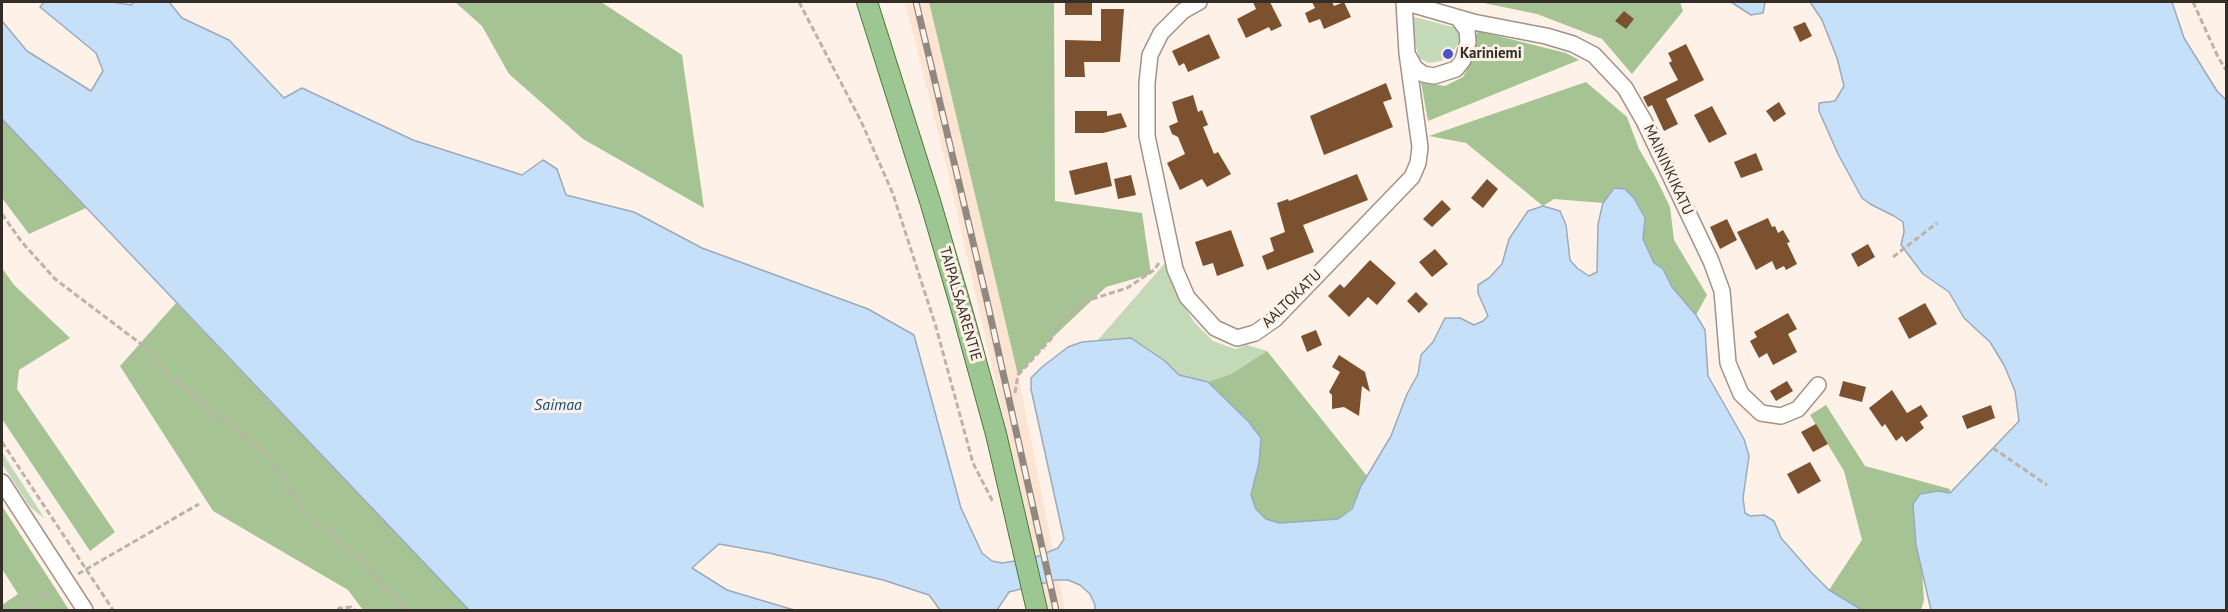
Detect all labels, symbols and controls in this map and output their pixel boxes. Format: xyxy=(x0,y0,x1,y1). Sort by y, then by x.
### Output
place label: Kariniemi xyxy=(1460,45,1522,63)
marker: Kariniemi xyxy=(1441,47,1455,61)
street label: MAININKIKATU xyxy=(1639,122,1697,218)
street label: TAIPALSAARENTIE xyxy=(935,245,985,363)
street label: AALTOKATU xyxy=(1258,266,1326,332)
water label: Saimaa xyxy=(534,395,582,415)

